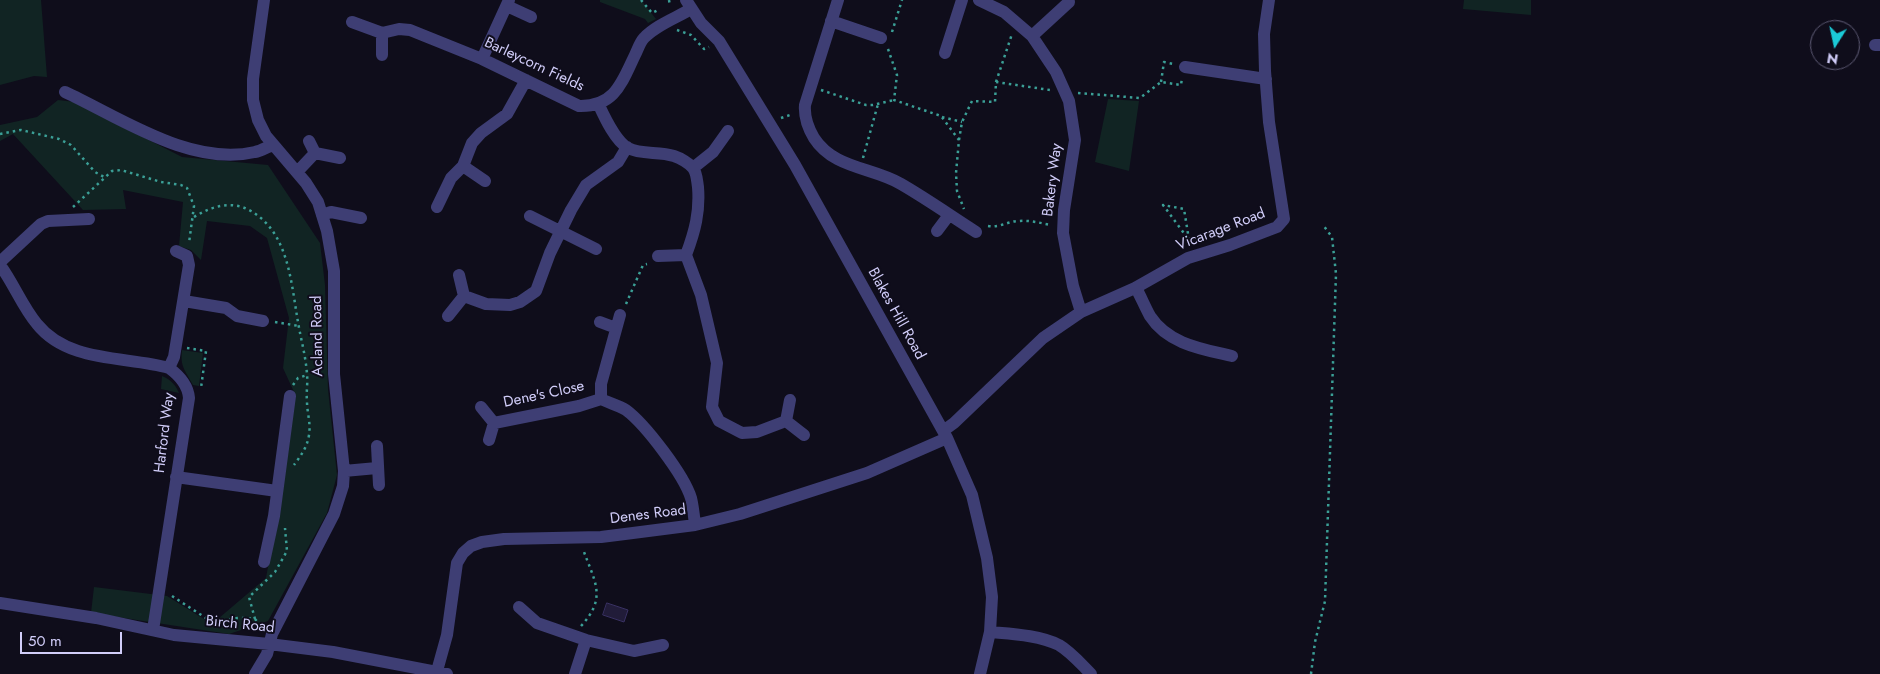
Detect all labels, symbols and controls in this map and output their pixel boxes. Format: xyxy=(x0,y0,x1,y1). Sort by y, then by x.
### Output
north arrow xyxy=(1810,20,1860,70)
street label: Barleycorn Fields xyxy=(481,34,587,96)
text: N xyxy=(1825,48,1840,70)
street label: Bakery Way xyxy=(1040,142,1066,218)
street label: Vicarage Road xyxy=(1174,205,1268,255)
street label: Blakes Hill Road xyxy=(863,265,929,363)
street label: Acland Road xyxy=(308,295,328,377)
street label: Dene's Close xyxy=(502,378,586,412)
street label: Harford Way xyxy=(151,392,179,474)
street label: Denes Road xyxy=(609,501,687,529)
street label: Birch Road xyxy=(205,612,275,638)
scale bar xyxy=(22,622,125,654)
text: 50 m xyxy=(28,630,62,652)

